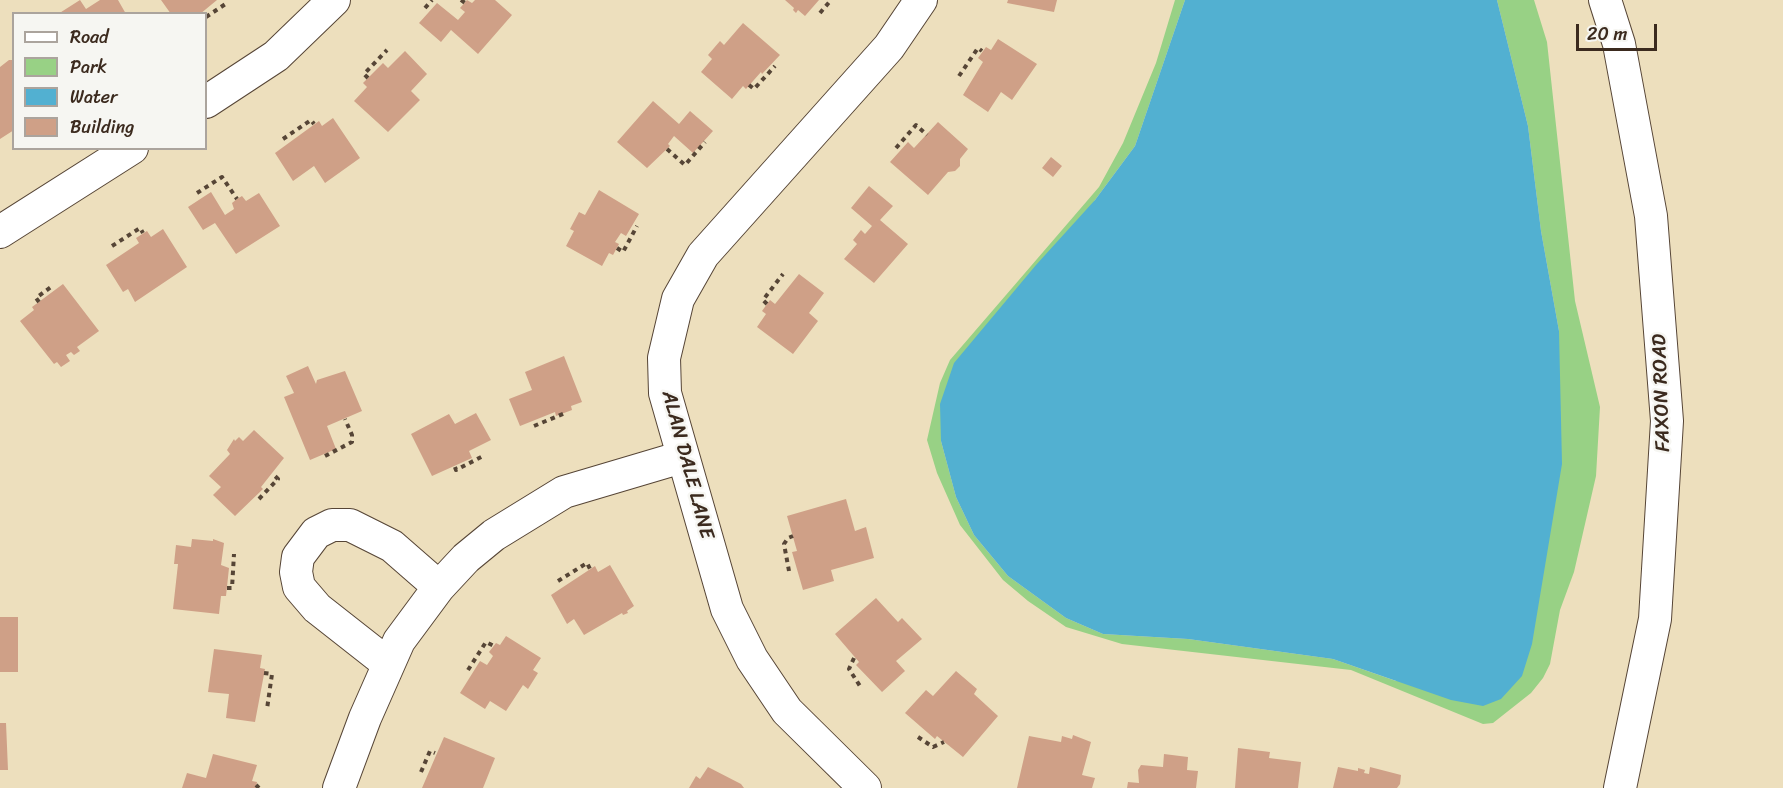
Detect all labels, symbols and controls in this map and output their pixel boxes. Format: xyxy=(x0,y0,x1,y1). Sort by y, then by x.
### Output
legend xyxy=(12,12,207,150)
scale bar xyxy=(1579,12,1660,50)
text: 20 m xyxy=(1587,18,1627,50)
text: Road xyxy=(70,21,109,53)
text: Park xyxy=(70,51,107,83)
text: Water xyxy=(70,81,117,113)
text: Building xyxy=(70,111,134,143)
street label: FAXON ROAD xyxy=(1648,334,1676,452)
street label: ALAN DALE LANE xyxy=(656,388,718,542)

